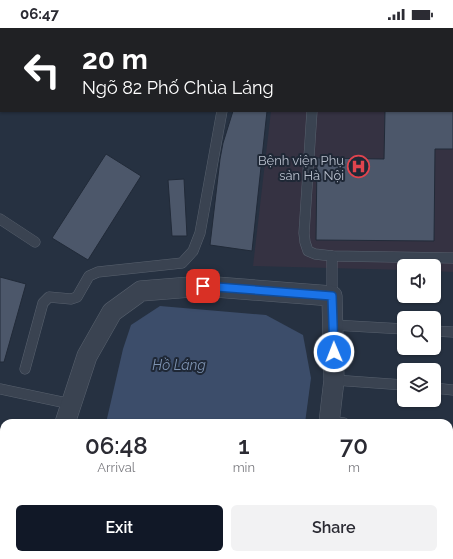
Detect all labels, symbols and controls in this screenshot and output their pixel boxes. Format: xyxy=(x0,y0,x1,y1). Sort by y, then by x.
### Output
text: 06:47 xyxy=(20,5,59,23)
text: 20 m xyxy=(82,43,148,76)
icon: left xyxy=(16,44,68,96)
text: Ngõ 82 Phố Chùa Láng xyxy=(82,77,274,98)
place label: Bệnh viện Phụ sản Hà Nội xyxy=(258,153,344,183)
hospital icon: Bệnh viện Phụ sản Hà Nội xyxy=(346,154,372,180)
map controls xyxy=(397,259,441,407)
button: sound xyxy=(397,259,441,303)
pin xyxy=(186,269,220,303)
icon: arrive xyxy=(192,275,214,297)
button: search xyxy=(397,311,441,355)
position arrow xyxy=(313,331,355,373)
water label: Hồ Láng xyxy=(152,357,206,373)
button: layers xyxy=(397,363,441,407)
text: 06:48 xyxy=(85,431,148,460)
text: 1 xyxy=(238,431,250,460)
text: 70 xyxy=(340,431,368,460)
text: Arrival xyxy=(97,460,135,475)
text: min xyxy=(233,460,255,475)
text: m xyxy=(348,460,360,475)
button: Exit xyxy=(16,505,223,551)
button: Share xyxy=(231,505,437,551)

